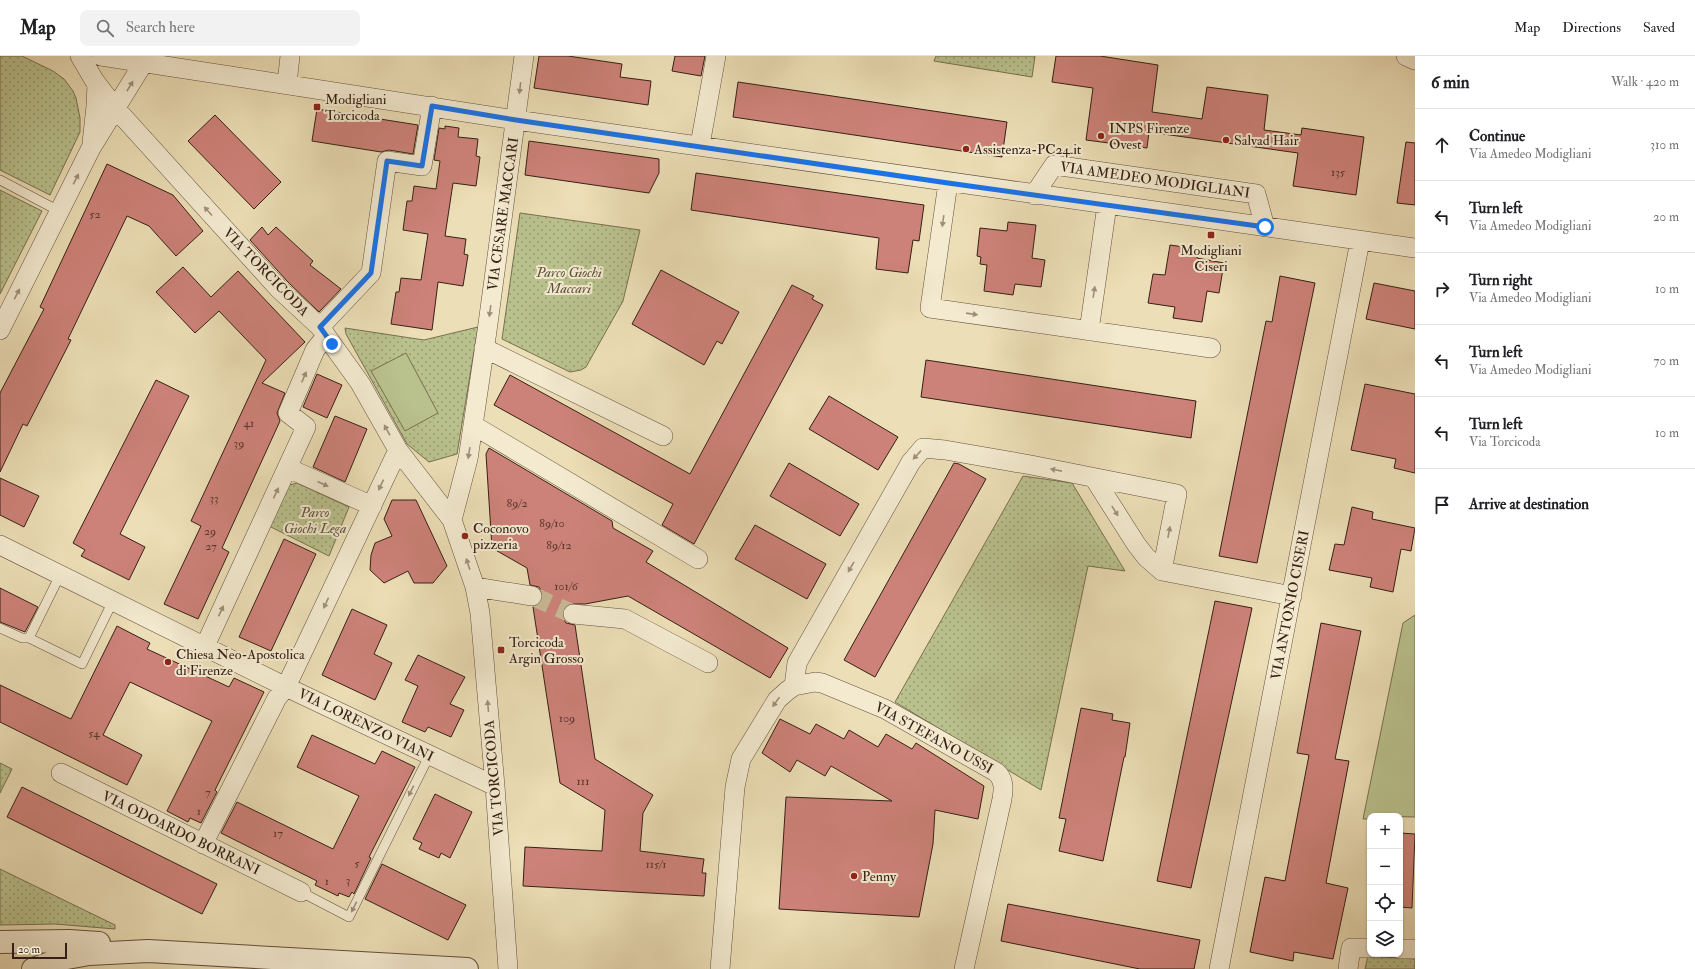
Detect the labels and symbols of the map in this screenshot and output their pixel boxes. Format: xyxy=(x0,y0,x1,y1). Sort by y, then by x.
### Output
one-way arrow xyxy=(127,80,134,92)
one-way arrow xyxy=(517,82,523,94)
place label: Modigliani Torcicoda xyxy=(325,91,387,124)
marker: Modigliani Torcicoda xyxy=(312,102,322,112)
place label: INPS Firenze Ovest xyxy=(1109,120,1190,153)
marker: INPS Firenze Ovest xyxy=(1096,131,1106,141)
place label: Salvad Hair xyxy=(1234,132,1300,149)
marker: Salvad Hair xyxy=(1221,135,1231,145)
street label: VIA CESARE MACCARI xyxy=(484,136,522,292)
place label: Assistenza-PC24.it xyxy=(973,141,1082,158)
marker: Assistenza-PC24.it xyxy=(961,144,971,154)
street label: VIA AMEDEO MODIGLIANI xyxy=(1059,158,1251,202)
house number: 135 xyxy=(1331,165,1346,180)
one-way arrow xyxy=(73,173,79,184)
one-way arrow xyxy=(203,206,213,216)
house number: 52 xyxy=(89,207,101,222)
one-way arrow xyxy=(940,215,946,227)
route start xyxy=(1256,218,1274,236)
street label: VIA TORCICODA xyxy=(220,224,313,320)
marker: Modigliani Ciseri xyxy=(1206,230,1216,240)
place label: Modigliani Ciseri xyxy=(1180,242,1242,275)
park label: Parco Giochi Maccari xyxy=(535,264,602,297)
one-way arrow xyxy=(1091,286,1097,298)
one-way arrow xyxy=(14,289,20,300)
one-way arrow xyxy=(487,305,493,317)
one-way arrow xyxy=(965,311,978,317)
route end xyxy=(323,335,341,353)
one-way arrow xyxy=(301,371,307,383)
house number: 41 xyxy=(244,416,254,431)
one-way arrow xyxy=(383,424,390,436)
house number: 39 xyxy=(234,436,244,451)
one-way arrow xyxy=(466,447,472,460)
one-way arrow xyxy=(912,450,922,460)
one-way arrow xyxy=(1050,467,1062,473)
one-way arrow xyxy=(378,480,384,491)
one-way arrow xyxy=(318,481,329,487)
one-way arrow xyxy=(273,487,279,499)
house number: 33 xyxy=(209,491,219,506)
house number: 89/2 xyxy=(507,496,527,511)
park label: Parco Giochi Lega xyxy=(284,504,347,537)
one-way arrow xyxy=(1112,505,1119,517)
house number: 89/10 xyxy=(539,516,565,531)
place label: Coconovo pizzeria xyxy=(472,520,529,554)
house number: 29 xyxy=(204,524,216,539)
one-way arrow xyxy=(1167,526,1173,538)
street label: VIA ANTONIO CISERI xyxy=(1267,528,1313,681)
marker: Coconovo pizzeria xyxy=(460,531,470,541)
house number: 89/12 xyxy=(546,538,572,553)
house number: 27 xyxy=(205,539,217,554)
one-way arrow xyxy=(464,557,470,569)
one-way arrow xyxy=(848,561,855,573)
house number: 101/6 xyxy=(554,579,579,594)
one-way arrow xyxy=(323,597,329,608)
one-way arrow xyxy=(218,605,224,617)
place label: Torcicoda Argin Grosso xyxy=(508,634,584,667)
marker: Torcicoda Argin Grosso xyxy=(496,645,506,655)
place label: Chiesa Neo-Apostolica di Firenze xyxy=(176,646,305,679)
marker: Chiesa Neo-Apostolica di Firenze xyxy=(163,657,173,667)
street label: VIA LORENZO VIANI xyxy=(295,685,437,765)
one-way arrow xyxy=(772,697,780,707)
street label: VIA STEFANO USSI xyxy=(872,698,996,778)
one-way arrow xyxy=(485,700,492,712)
house number: 109 xyxy=(559,711,575,726)
street label: VIA TORCICODA xyxy=(480,719,508,837)
house number: 54 xyxy=(88,726,100,741)
house number: 111 xyxy=(577,774,589,789)
house number: 7 xyxy=(205,785,211,800)
one-way arrow xyxy=(408,785,414,796)
street label: VIA ODOARDO BORRANI xyxy=(99,787,263,879)
house number: 1 xyxy=(197,804,201,819)
house number: 17 xyxy=(273,826,283,841)
house number: 5 xyxy=(354,856,360,871)
house number: 115/1 xyxy=(645,857,667,872)
place label: Penny xyxy=(862,868,897,886)
marker: Penny xyxy=(849,871,859,881)
house number: 3 xyxy=(346,873,350,888)
house number: 1 xyxy=(325,874,329,889)
one-way arrow xyxy=(351,901,357,913)
scale bar xyxy=(12,941,67,960)

